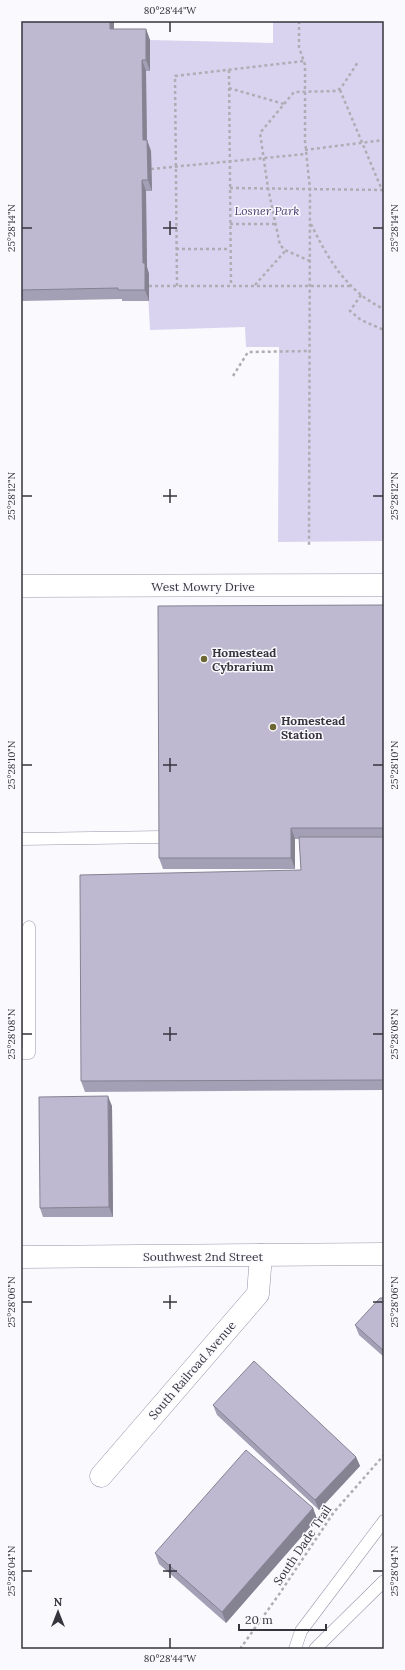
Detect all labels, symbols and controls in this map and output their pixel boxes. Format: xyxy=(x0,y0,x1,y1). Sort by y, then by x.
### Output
text: 80°28'44"W xyxy=(144,4,197,17)
park label: Losner Park xyxy=(234,203,300,218)
text: 25°28'14"N xyxy=(5,204,18,252)
text: 25°28'14"N xyxy=(388,204,401,252)
text: 25°28'12"N xyxy=(5,472,18,520)
text: 25°28'12"N xyxy=(388,472,401,520)
street label: West Mowry Drive xyxy=(151,579,255,594)
place label: Homestead Cybrarium xyxy=(212,645,276,674)
marker: Homestead Cybrarium xyxy=(199,654,209,664)
place label: Homestead Station xyxy=(281,713,345,742)
marker: Homestead Station xyxy=(268,722,278,732)
text: 25°28'10"N xyxy=(5,740,18,789)
text: 25°28'10"N xyxy=(388,740,401,789)
text: 25°28'08"N xyxy=(5,1008,18,1059)
text: 25°28'08"N xyxy=(388,1008,401,1059)
street label: Southwest 2nd Street xyxy=(143,1249,263,1264)
text: 25°28'06"N xyxy=(5,1276,18,1328)
text: 25°28'06"N xyxy=(388,1276,401,1328)
street label: South Railroad Avenue xyxy=(145,1317,239,1422)
street label: South Dade Trail xyxy=(270,1502,334,1588)
text: 25°28'04"N xyxy=(5,1545,18,1596)
text: 25°28'04"N xyxy=(388,1545,401,1596)
north arrow xyxy=(38,1592,78,1632)
text: N xyxy=(54,1595,63,1609)
scale bar xyxy=(239,1606,326,1632)
text: 20 m xyxy=(245,1612,273,1627)
text: 80°28'44"W xyxy=(144,1652,197,1665)

